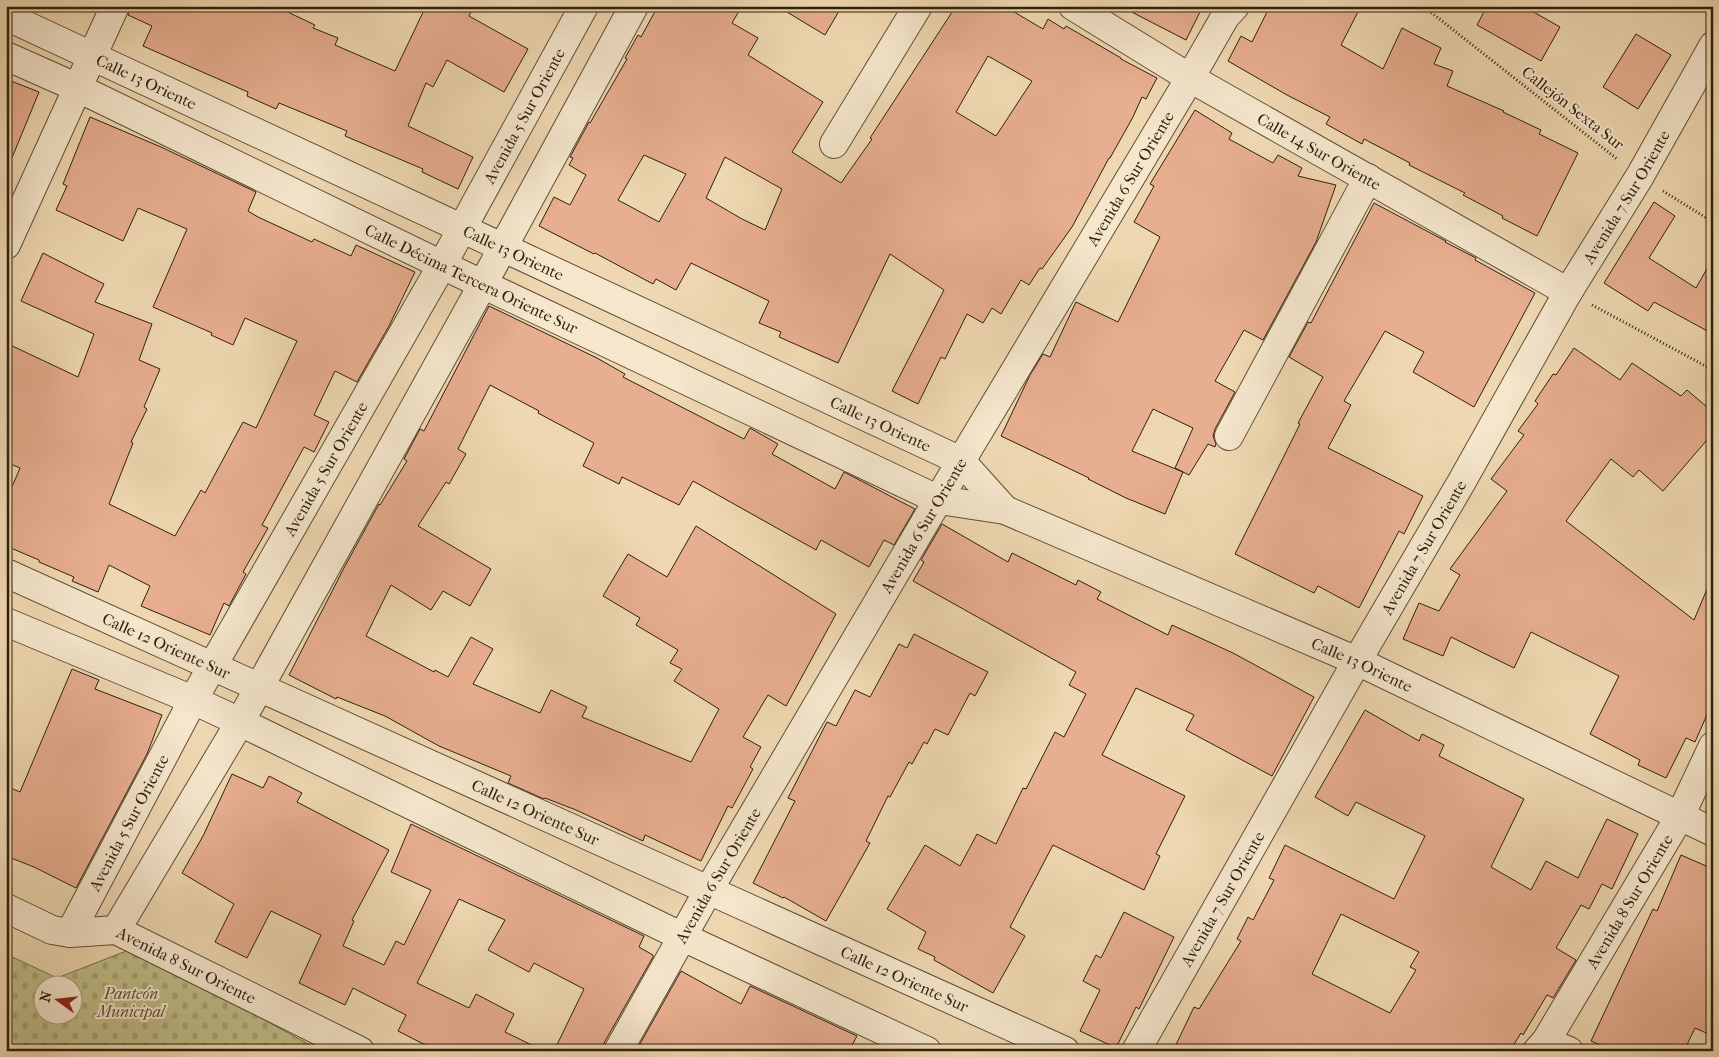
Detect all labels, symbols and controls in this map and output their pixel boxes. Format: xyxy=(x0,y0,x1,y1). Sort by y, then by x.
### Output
street label: Avenida 5 Sur Oriente xyxy=(479,44,569,188)
street label: Calle 13 Oriente xyxy=(93,50,200,113)
street label: Callejón Sexta Sur xyxy=(1518,62,1628,154)
street label: Avenida 6 Sur Oriente xyxy=(1082,107,1178,250)
street label: Calle 14 Sur Oriente xyxy=(1254,109,1385,194)
street label: Avenida 7 Sur Oriente xyxy=(1578,126,1674,268)
street label: Calle Décima Tercera Oriente Sur xyxy=(362,220,581,337)
street label: Calle 13 Oriente xyxy=(460,221,567,284)
street label: Calle 13 Oriente xyxy=(827,392,934,455)
street label: Avenida 5 Sur Oriente xyxy=(279,398,371,540)
street label: Avenida 6 Sur Oriente xyxy=(876,454,970,597)
street label: Avenida 7 Sur Oriente xyxy=(1376,477,1470,619)
street label: Calle 12 Oriente Sur xyxy=(100,608,233,683)
street label: Calle 13 Oriente xyxy=(1309,633,1416,696)
street label: Avenida 5 Sur Oriente xyxy=(84,751,172,895)
street label: Calle 12 Oriente Sur xyxy=(469,775,603,849)
street label: Avenida 6 Sur Oriente xyxy=(671,804,765,947)
street label: Avenida 7 Sur Oriente xyxy=(1176,828,1268,971)
street label: Avenida 8 Sur Oriente xyxy=(1581,831,1677,973)
street label: Avenida 8 Sur Oriente xyxy=(113,922,259,1007)
street label: Calle 12 Oriente Sur xyxy=(838,942,972,1016)
north arrow xyxy=(32,974,82,1024)
park label: Panteón Municipal xyxy=(96,984,167,1021)
text: N xyxy=(36,989,56,1004)

